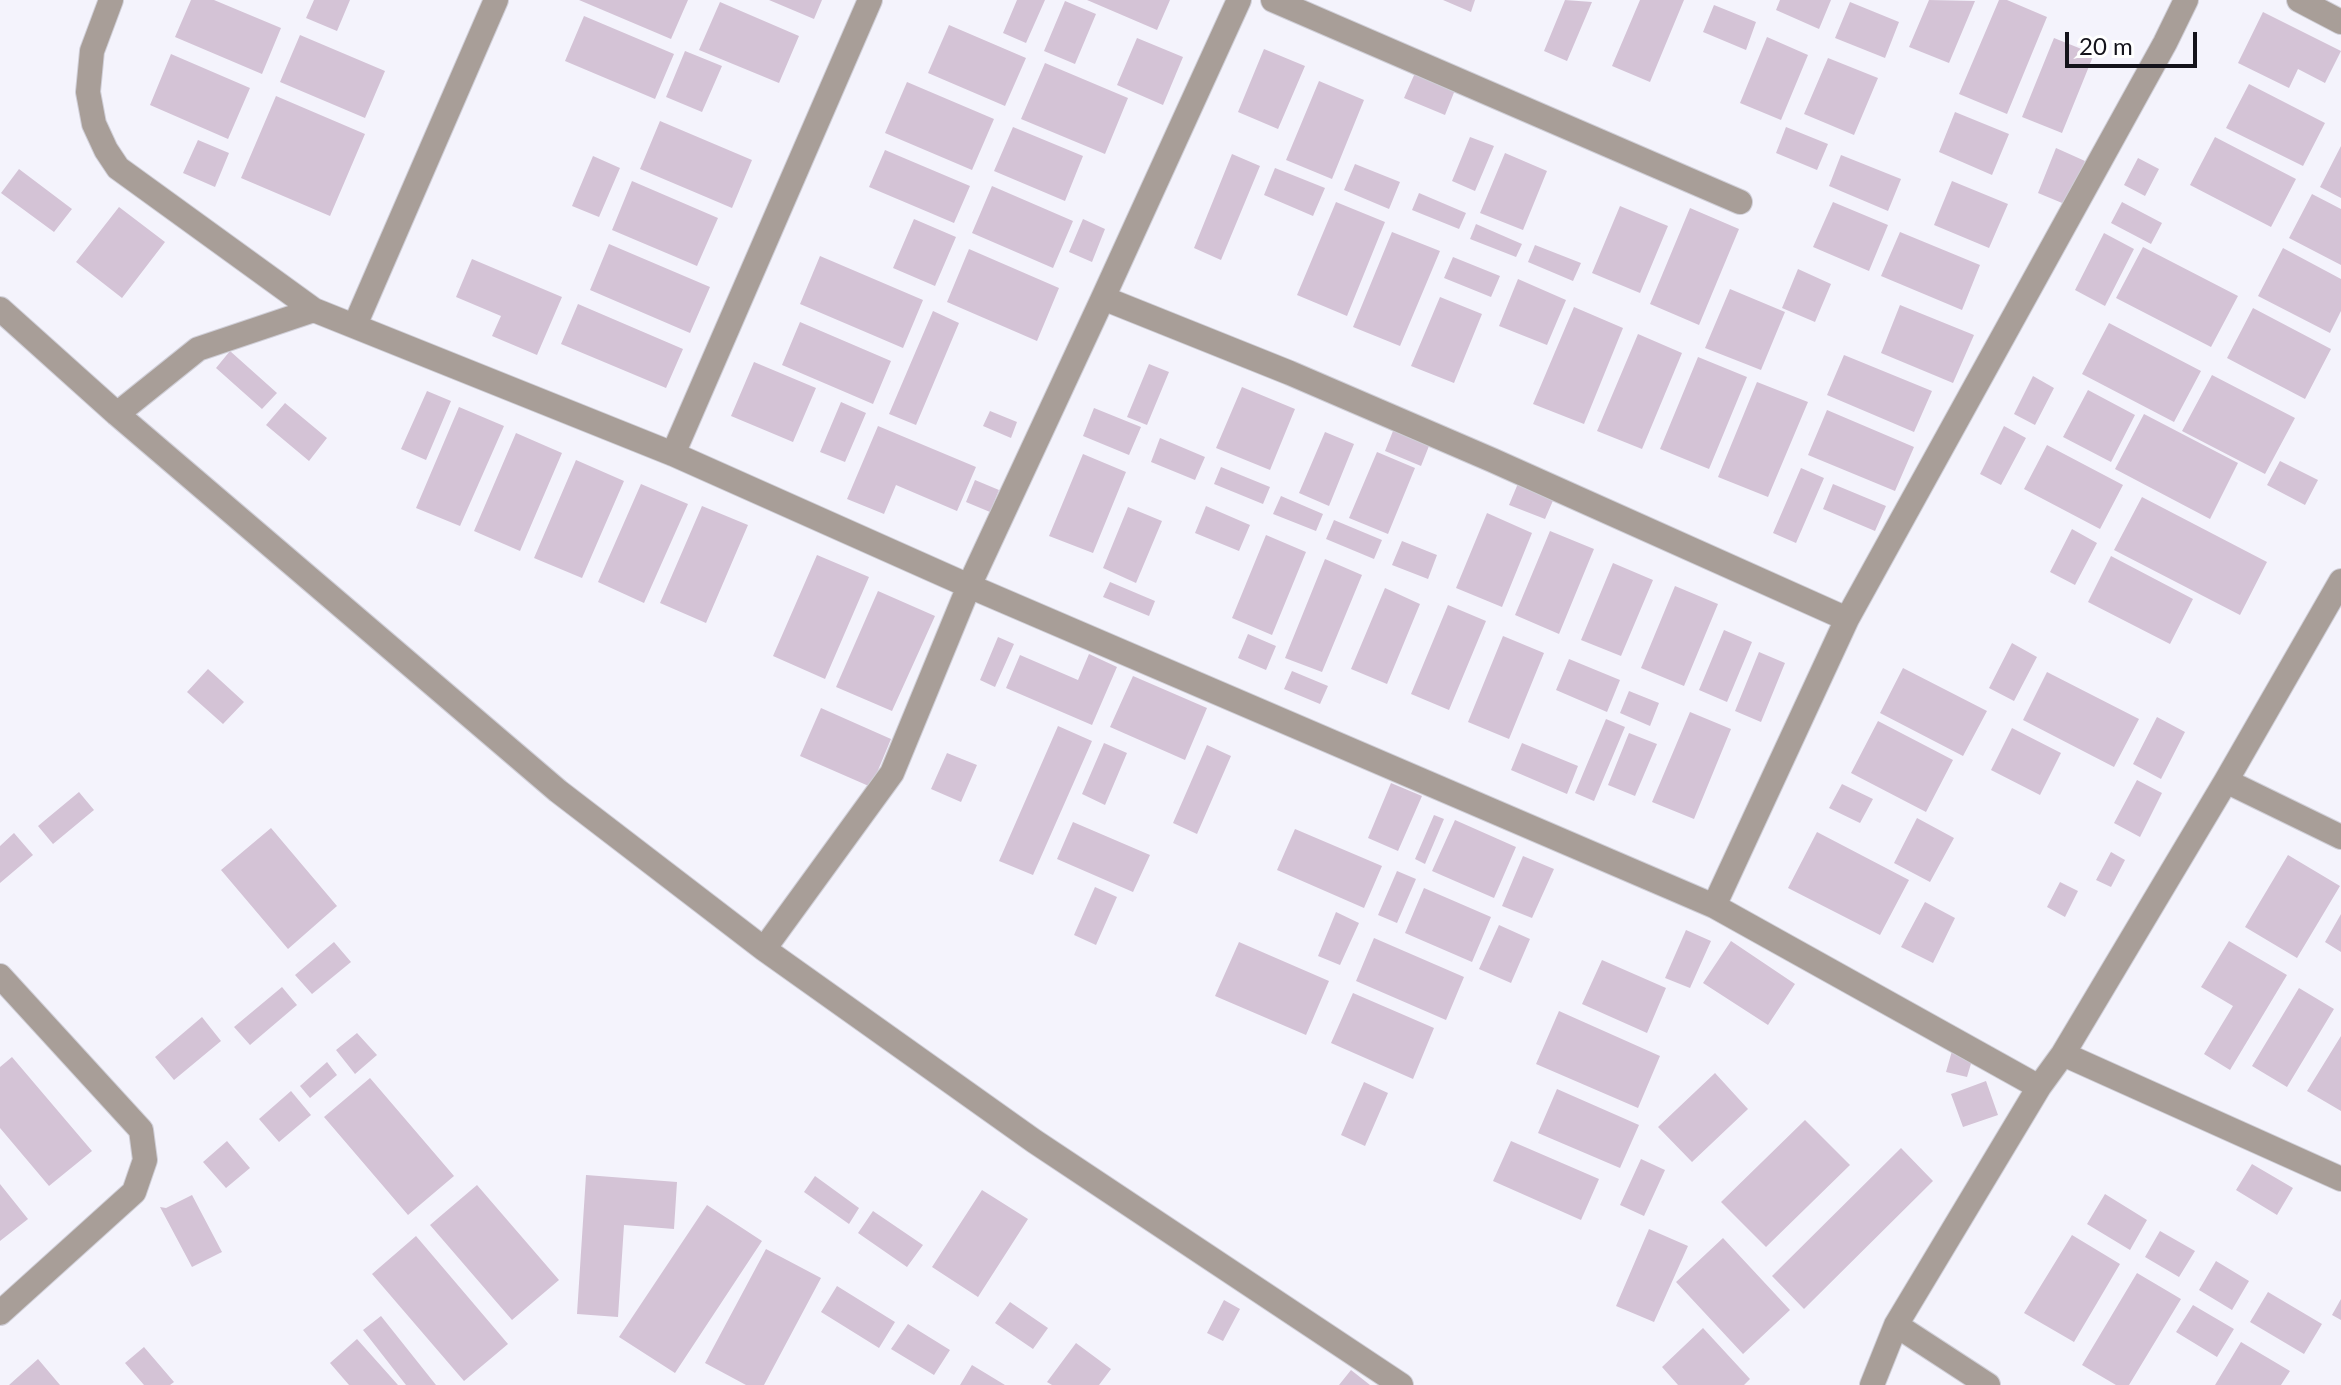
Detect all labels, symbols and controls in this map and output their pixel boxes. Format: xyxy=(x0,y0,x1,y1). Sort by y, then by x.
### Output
scale bar xyxy=(2069,16,2201,66)
text: 20 m xyxy=(2079,31,2133,60)

